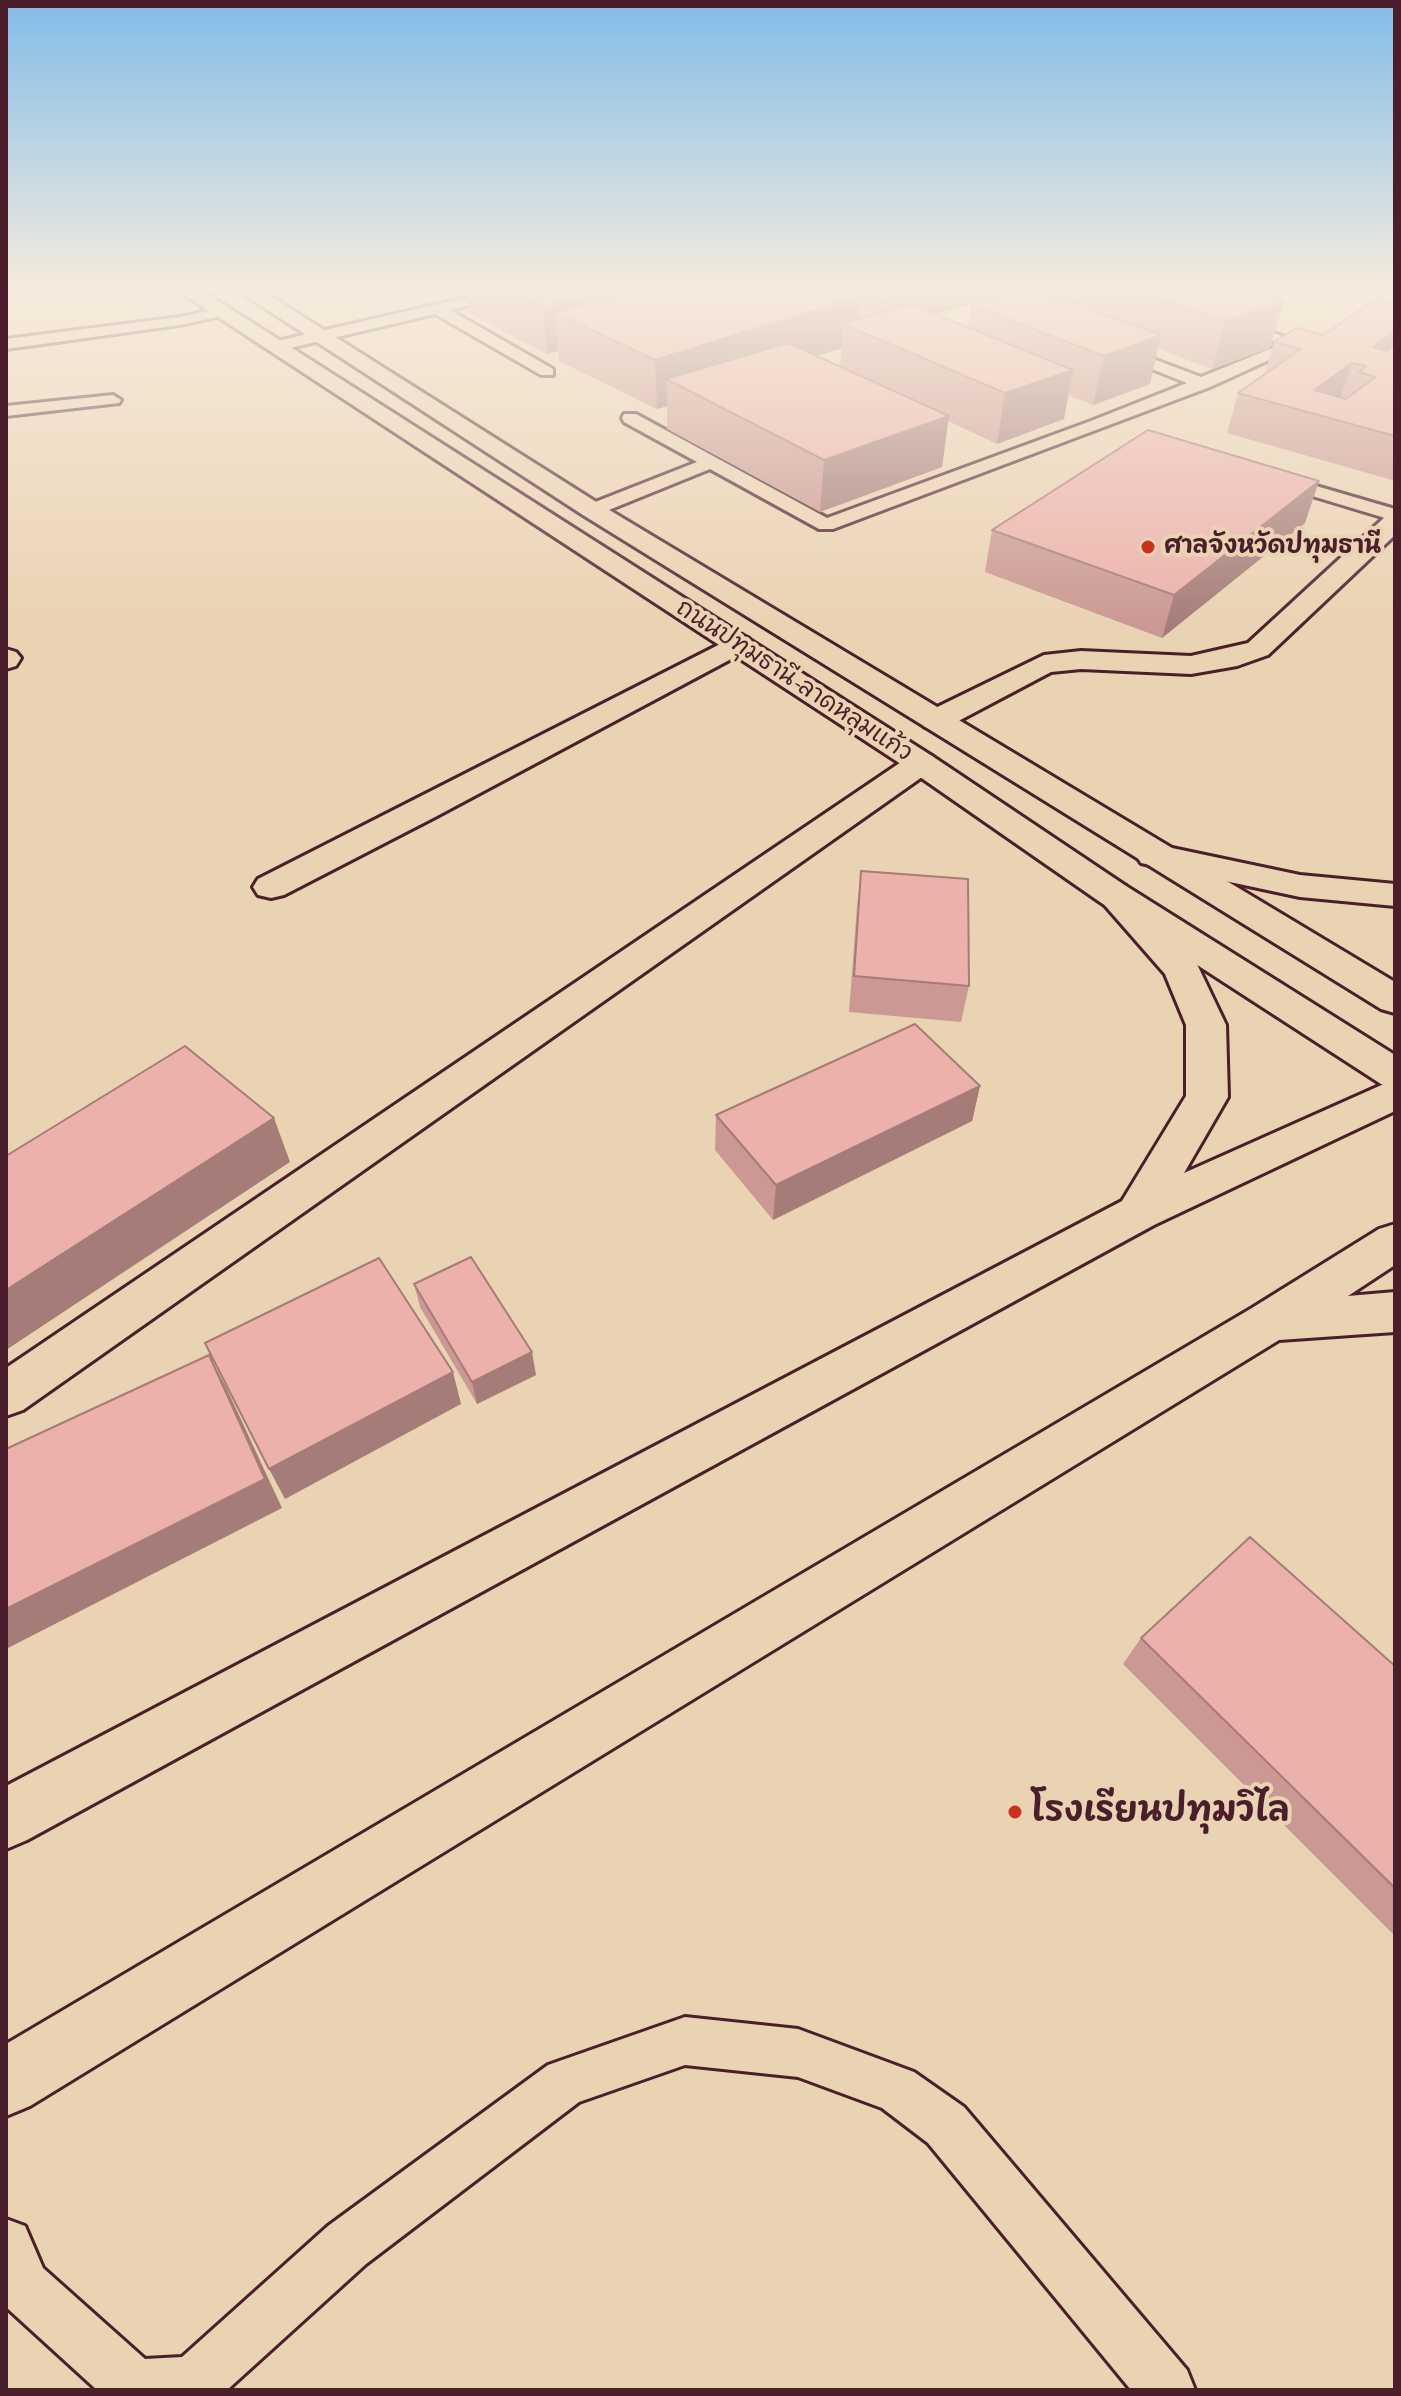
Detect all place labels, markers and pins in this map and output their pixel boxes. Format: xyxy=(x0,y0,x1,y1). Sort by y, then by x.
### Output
place label: ศาลจังหวัดปทุมธานี xyxy=(1164,533,1381,561)
marker: ศาลจังหวัดปทุมธานี xyxy=(1139,538,1157,556)
place label: โรงเรียนปทุมวิไล xyxy=(1031,1792,1290,1832)
marker: โรงเรียนปทุมวิไล xyxy=(1006,1803,1024,1821)

